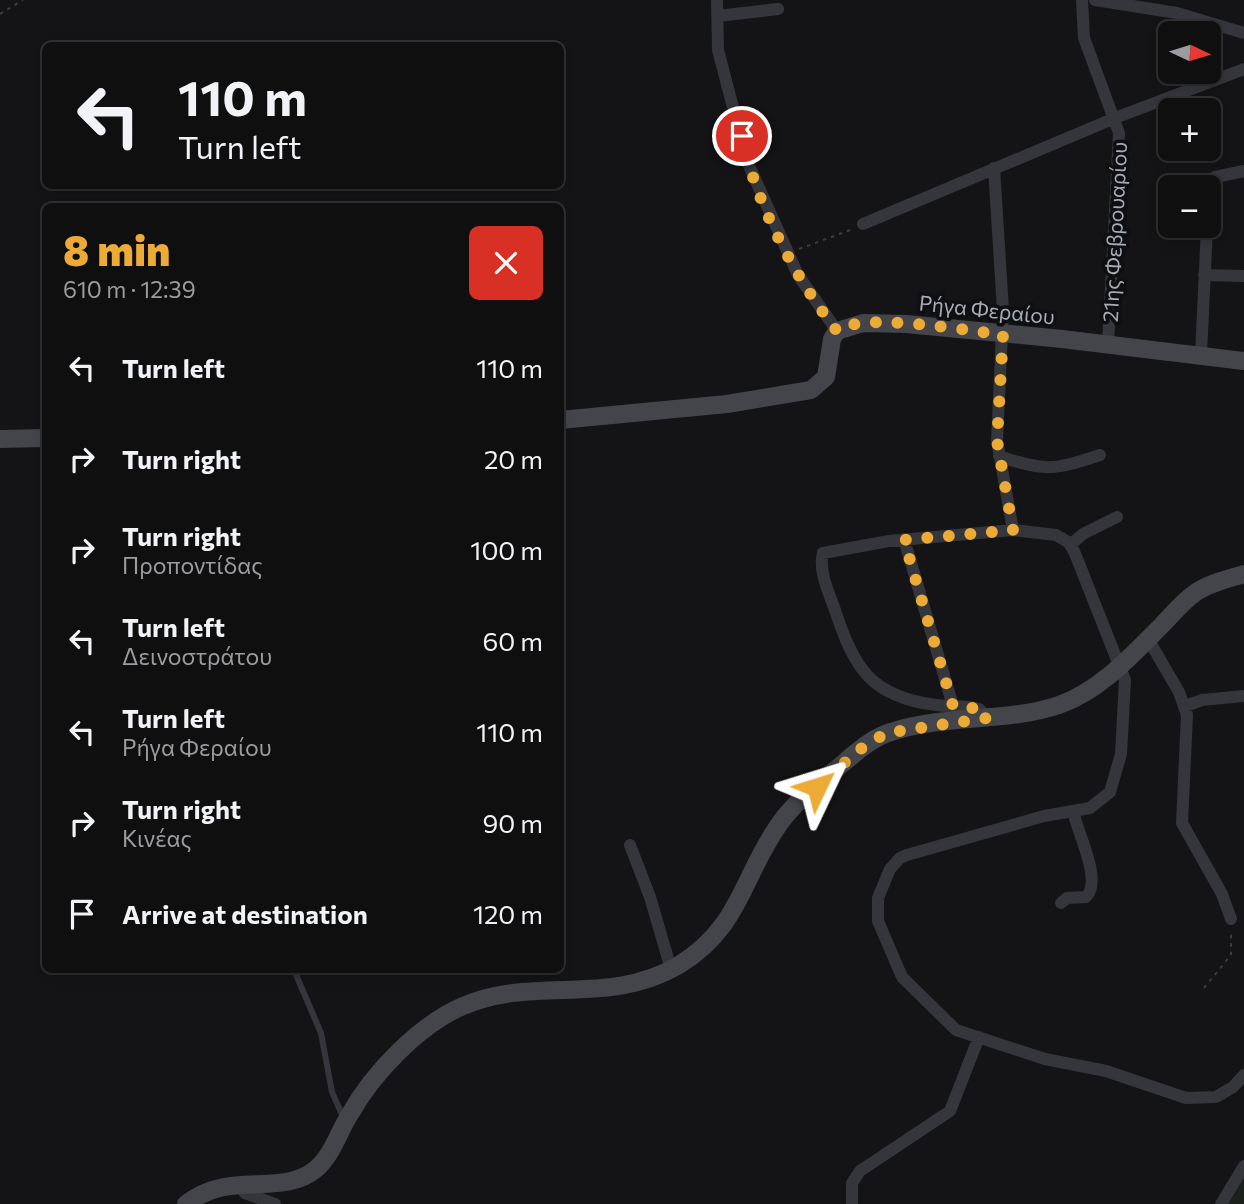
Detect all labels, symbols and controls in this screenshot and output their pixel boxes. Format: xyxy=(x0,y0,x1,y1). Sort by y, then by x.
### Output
north arrow xyxy=(1158,21,1222,84)
map controls xyxy=(1158,21,1221,238)
text: 110 m xyxy=(178,66,307,126)
icon: left xyxy=(63,70,154,161)
button: + xyxy=(1158,98,1221,161)
pin xyxy=(712,106,772,166)
icon: arrive xyxy=(723,117,761,155)
text: Turn left xyxy=(178,126,302,166)
street label: 21ης Φεβρουαρίου xyxy=(1097,141,1131,323)
button: − xyxy=(1158,175,1221,238)
text: 8 min xyxy=(63,223,171,275)
button: close xyxy=(469,226,543,300)
text: 610 m · 12:39 xyxy=(63,275,196,303)
street label: Ρήγα Φεραίου xyxy=(918,289,1056,329)
icon: left xyxy=(63,349,101,387)
text: Turn left xyxy=(122,352,225,383)
text: 110 m xyxy=(476,352,543,383)
icon: right xyxy=(63,440,101,478)
text: Turn right xyxy=(122,443,241,474)
text: 20 m xyxy=(484,443,543,474)
text: Turn right xyxy=(122,520,241,551)
icon: right xyxy=(63,531,101,569)
text: 100 m xyxy=(470,534,543,565)
text: Προποντίδας xyxy=(122,551,263,579)
text: Turn left xyxy=(122,611,225,642)
icon: left xyxy=(63,622,101,660)
text: 60 m xyxy=(483,625,543,656)
text: Δεινοστράτου xyxy=(122,642,272,670)
text: Turn left xyxy=(122,702,225,733)
icon: left xyxy=(63,713,101,751)
text: 110 m xyxy=(476,716,543,747)
text: Ρήγα Φεραίου xyxy=(122,733,272,761)
position arrow xyxy=(780,750,854,824)
text: Turn right xyxy=(122,793,241,824)
icon: right xyxy=(63,804,101,842)
text: 90 m xyxy=(483,807,543,838)
text: Κινέας xyxy=(122,824,192,852)
icon: arrive xyxy=(63,895,101,933)
text: Arrive at destination xyxy=(122,898,368,929)
text: 120 m xyxy=(473,898,543,929)

